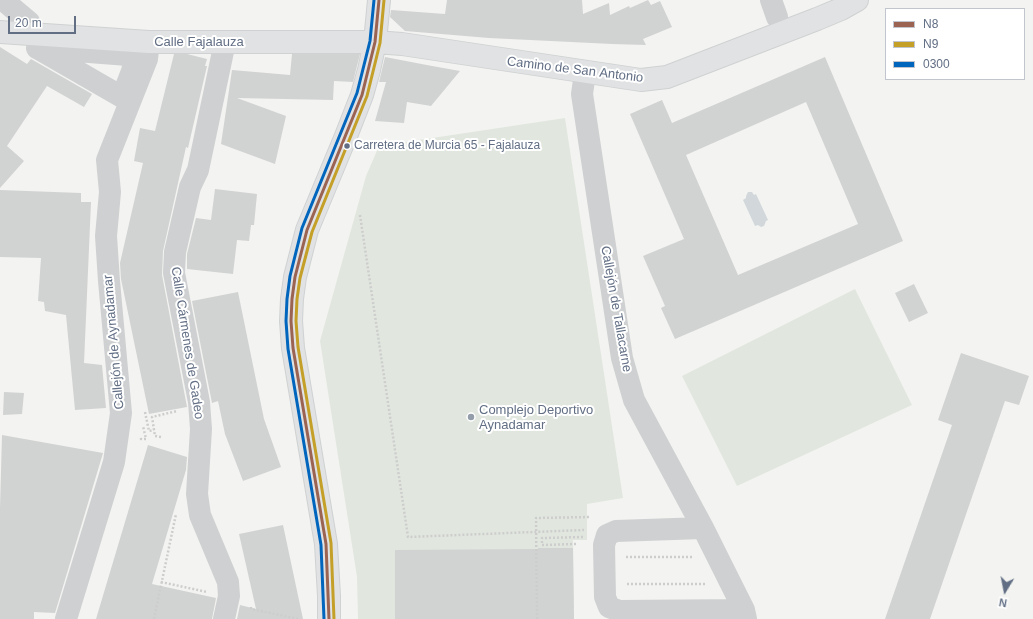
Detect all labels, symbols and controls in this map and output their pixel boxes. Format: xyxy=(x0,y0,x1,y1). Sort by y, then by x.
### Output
scale bar xyxy=(10,8,78,34)
legend xyxy=(885,8,1025,80)
text: 20 m xyxy=(15,16,42,30)
text: N8 xyxy=(923,17,938,31)
street label: Calle Fajalauza xyxy=(154,34,244,50)
text: N9 xyxy=(923,37,938,51)
street label: Camino de San Antonio xyxy=(506,54,644,86)
text: 0300 xyxy=(923,57,950,71)
place label: Carretera de Murcia 65 - Fajalauza xyxy=(354,139,540,153)
marker: Carretera de Murcia 65 - Fajalauza xyxy=(342,141,352,151)
street label: Callejón de Tallacarne xyxy=(597,245,635,373)
street label: Calle Cármenes de Gadeo xyxy=(167,266,207,420)
street label: Callejón de Aynadamar xyxy=(100,274,128,410)
place label: Complejo Deportivo Aynadamar xyxy=(479,402,593,433)
marker: Complejo Deportivo Aynadamar xyxy=(466,412,476,422)
north arrow xyxy=(985,571,1025,611)
text: N xyxy=(998,596,1008,609)

